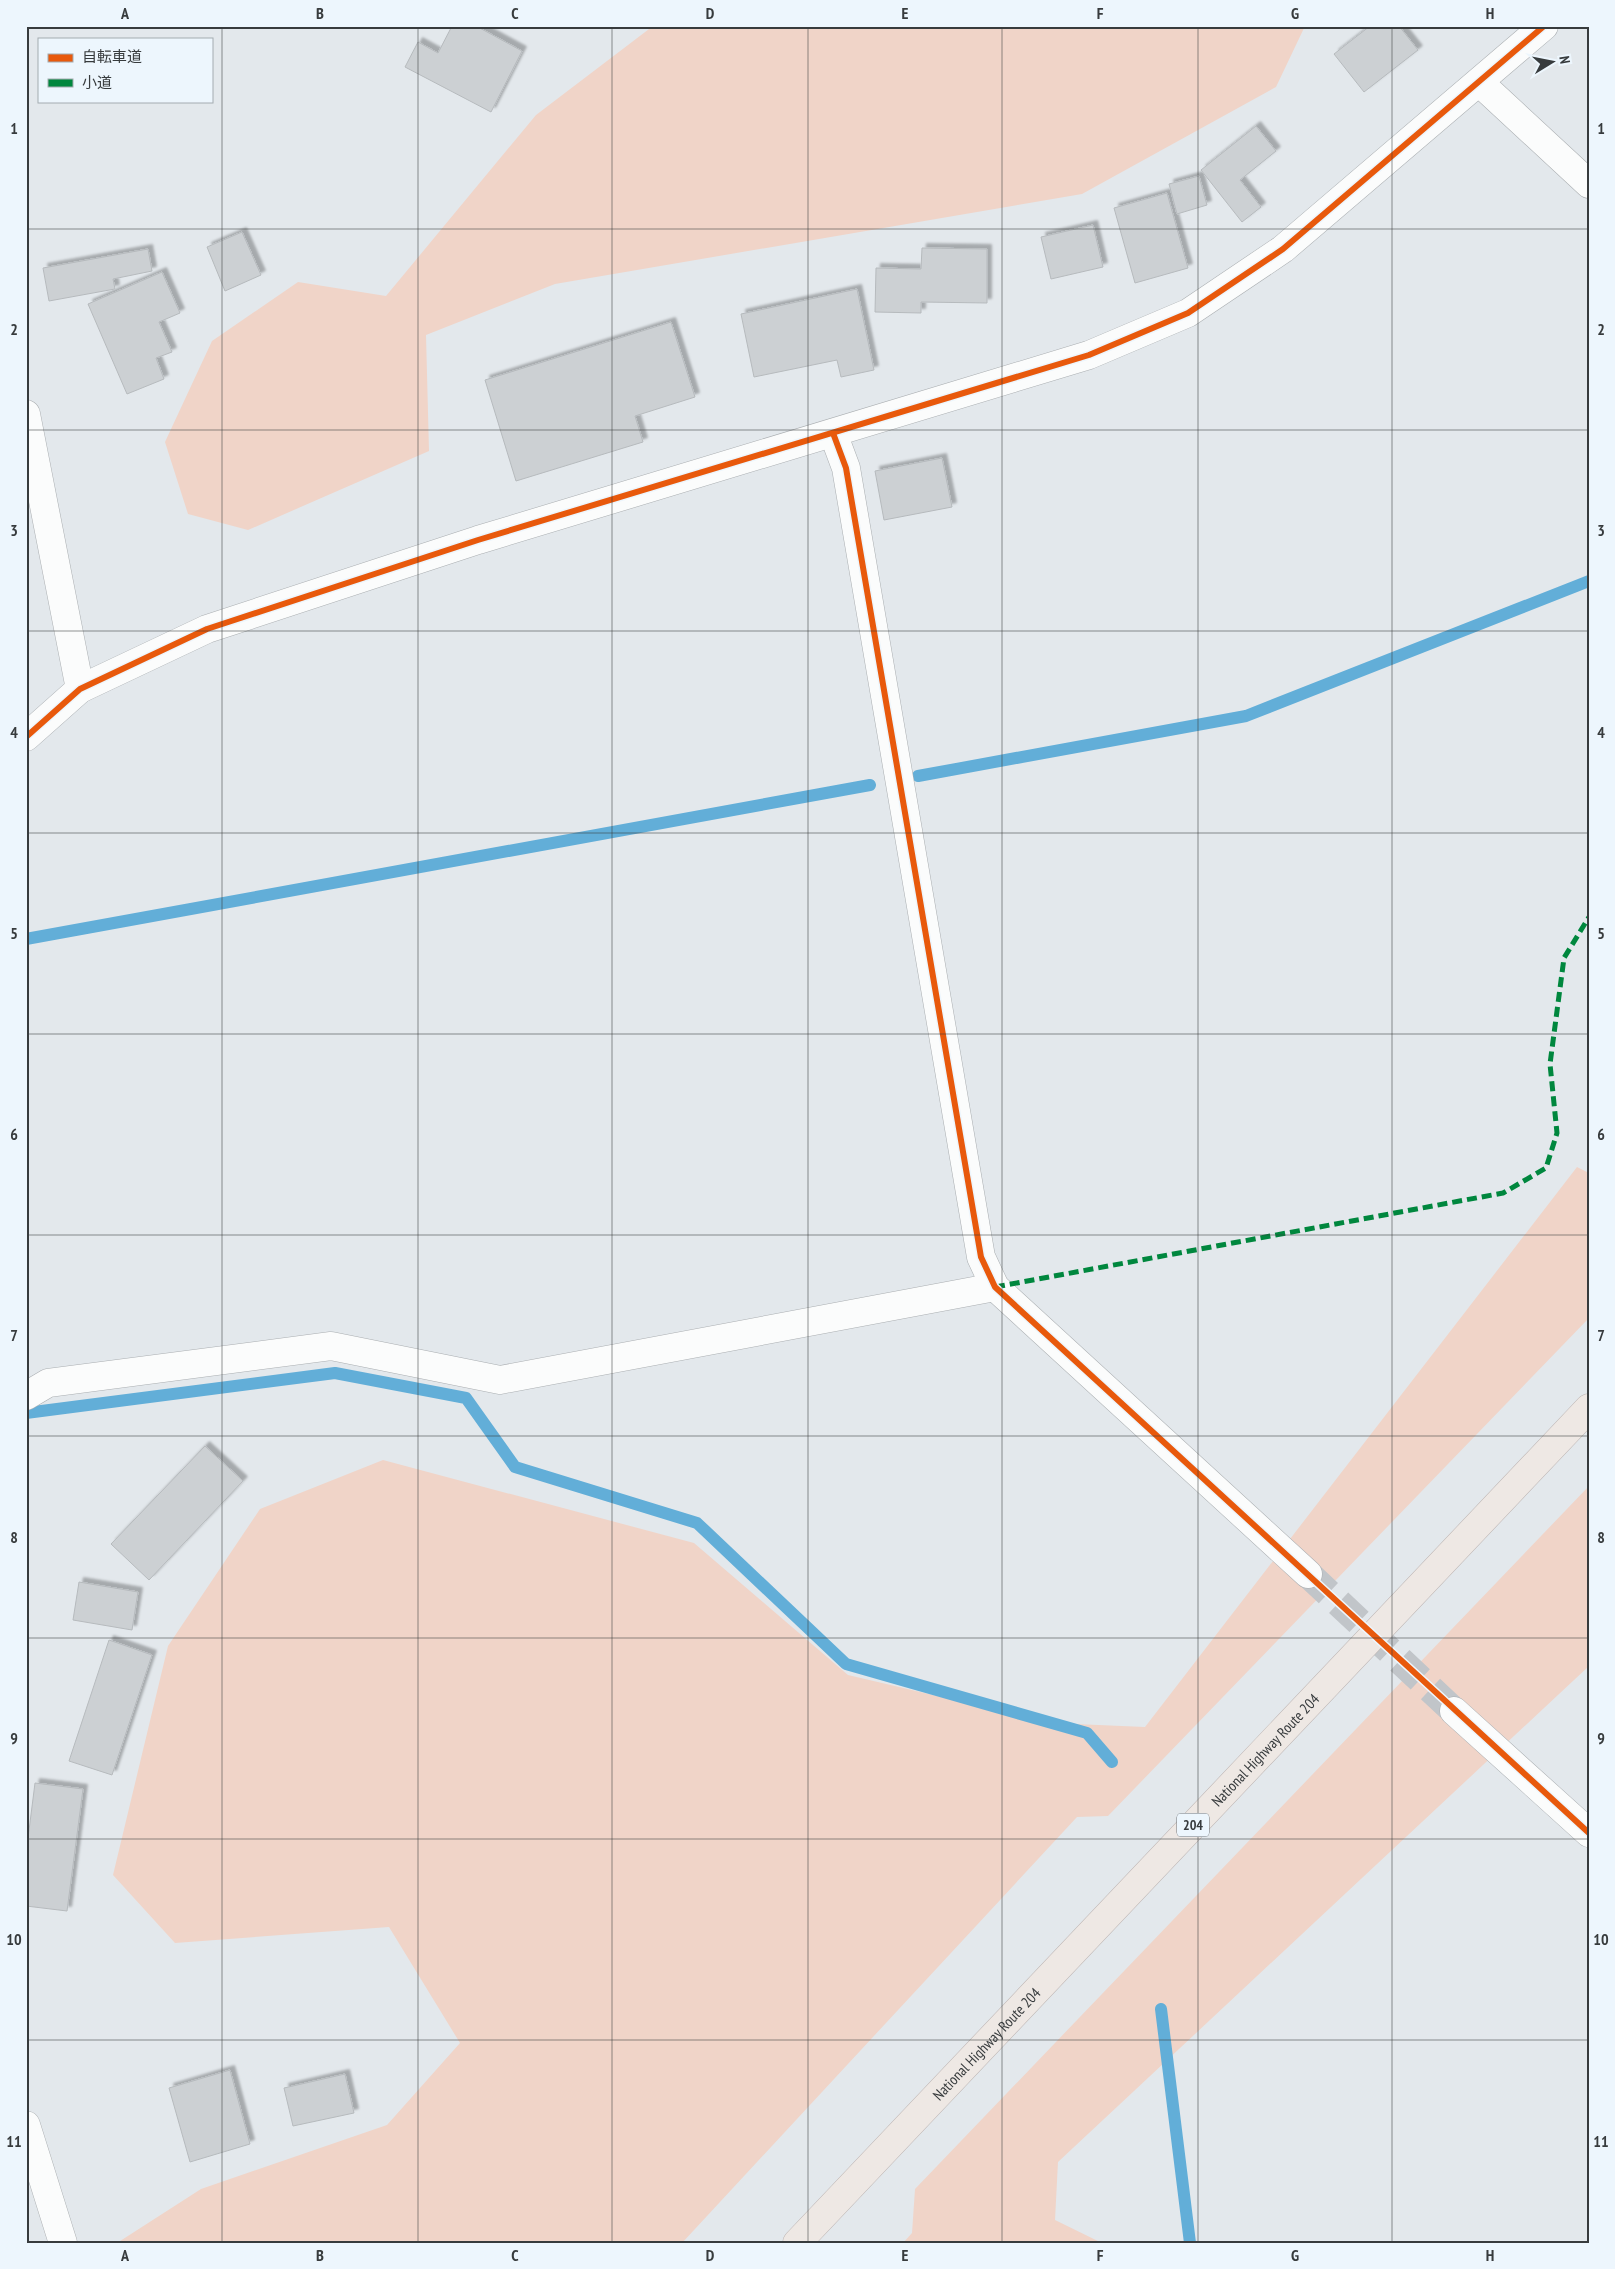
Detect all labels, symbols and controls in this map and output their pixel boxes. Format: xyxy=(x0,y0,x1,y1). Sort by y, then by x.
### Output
text: A xyxy=(120,3,130,23)
text: B xyxy=(316,3,324,23)
text: C xyxy=(511,3,519,23)
text: D xyxy=(706,3,715,23)
text: E xyxy=(902,3,909,23)
text: F xyxy=(1097,3,1104,23)
text: G xyxy=(1291,3,1299,23)
text: H xyxy=(1486,3,1494,23)
legend xyxy=(38,38,212,102)
north arrow xyxy=(1528,38,1578,88)
text: 自転車道 xyxy=(82,47,142,66)
text: N xyxy=(1555,54,1574,65)
text: 小道 xyxy=(82,73,112,92)
text: 1 xyxy=(10,118,18,138)
text: 1 xyxy=(1597,118,1605,138)
text: 2 xyxy=(10,319,18,339)
text: 2 xyxy=(1597,319,1605,339)
text: 3 xyxy=(10,520,18,540)
text: 3 xyxy=(1597,520,1605,540)
text: 4 xyxy=(10,722,18,742)
text: 4 xyxy=(1597,722,1605,742)
text: 5 xyxy=(10,923,18,943)
text: 5 xyxy=(1597,923,1605,943)
text: 6 xyxy=(10,1124,18,1144)
text: 6 xyxy=(1597,1124,1605,1144)
text: 7 xyxy=(10,1325,18,1345)
text: 7 xyxy=(1597,1325,1605,1345)
text: 8 xyxy=(10,1527,18,1547)
text: 8 xyxy=(1597,1527,1605,1547)
street label: National Highway Route 204 xyxy=(1207,1689,1323,1810)
text: 9 xyxy=(10,1728,18,1748)
text: 9 xyxy=(1597,1728,1605,1748)
road number: 204 xyxy=(1177,1814,1209,1836)
text: 10 xyxy=(6,1929,22,1949)
text: 10 xyxy=(1593,1929,1609,1949)
street label: National Highway Route 204 xyxy=(928,1983,1044,2104)
text: 11 xyxy=(6,2131,22,2151)
text: 11 xyxy=(1593,2131,1609,2151)
text: A xyxy=(120,2245,130,2265)
text: B xyxy=(316,2245,324,2265)
text: C xyxy=(511,2245,519,2265)
text: D xyxy=(706,2245,715,2265)
text: E xyxy=(902,2245,909,2265)
text: F xyxy=(1097,2245,1104,2265)
text: G xyxy=(1291,2245,1299,2265)
text: H xyxy=(1486,2245,1494,2265)

